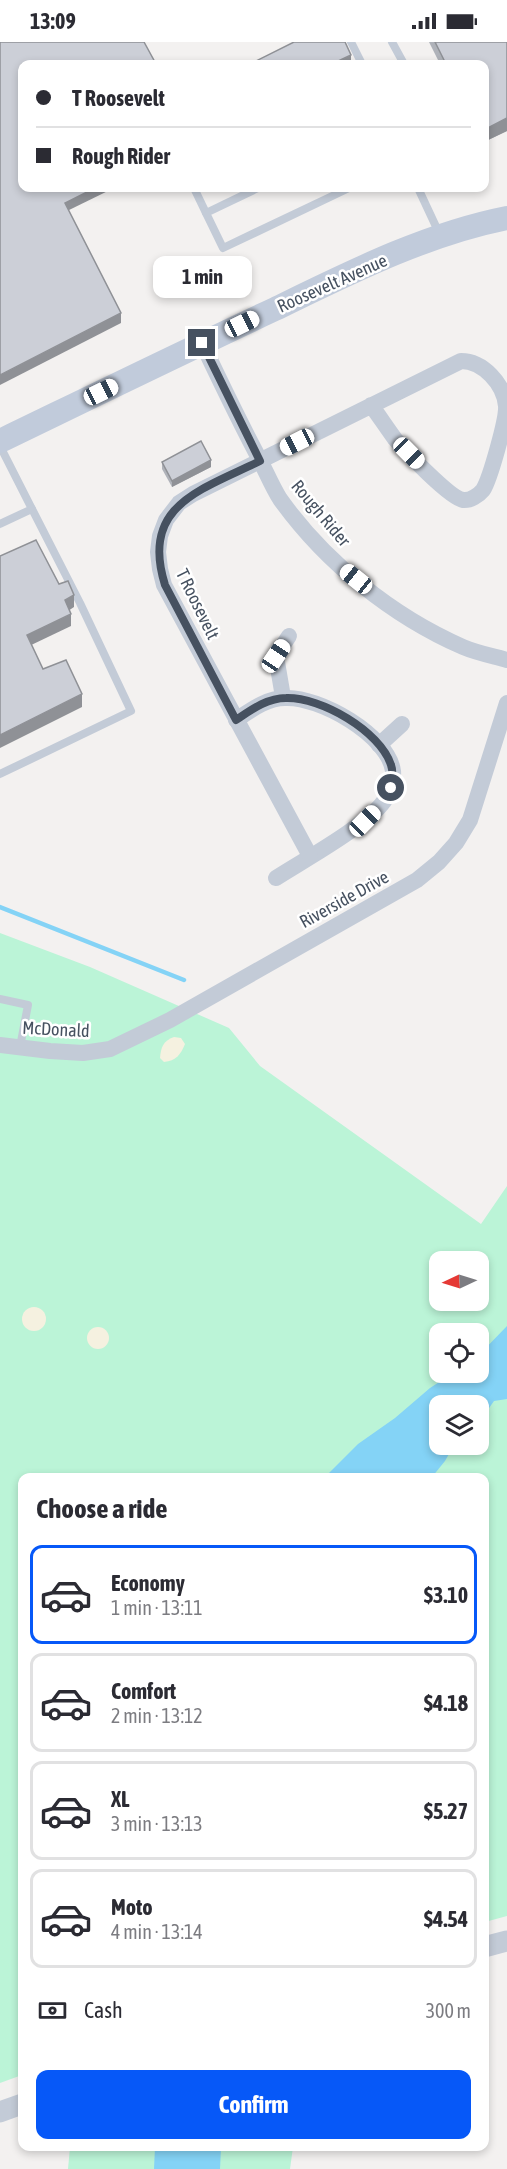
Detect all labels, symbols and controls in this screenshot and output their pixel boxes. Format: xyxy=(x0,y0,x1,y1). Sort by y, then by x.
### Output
text: 13:09 xyxy=(30,8,76,34)
text: T Roosevelt xyxy=(72,85,165,111)
text: Rough Rider xyxy=(72,143,170,169)
street label: Roosevelt Avenue xyxy=(274,249,390,317)
callout: 1 min xyxy=(152,256,252,298)
text: 1 min xyxy=(182,265,223,288)
car xyxy=(222,308,262,340)
route end xyxy=(188,329,215,356)
car xyxy=(81,376,121,408)
car xyxy=(277,426,317,458)
car xyxy=(390,434,428,472)
street label: Rough Rider xyxy=(287,476,355,551)
car xyxy=(336,561,376,597)
street label: T Roosevelt xyxy=(172,565,224,643)
car xyxy=(258,636,294,676)
route start xyxy=(377,774,404,801)
car xyxy=(346,802,384,840)
street label: Riverside Drive xyxy=(296,866,392,932)
street label: McDonald xyxy=(22,1017,90,1041)
north arrow xyxy=(429,1251,489,1311)
map controls xyxy=(429,1251,489,1455)
button: locate xyxy=(429,1323,489,1383)
button: layers xyxy=(429,1395,489,1455)
text: Choose a ride xyxy=(36,1493,168,1524)
icon: car xyxy=(39,1568,93,1622)
text: Economy xyxy=(111,1570,185,1596)
text: $3.10 xyxy=(424,1582,468,1608)
text: 1 min · 13:11 xyxy=(111,1596,203,1619)
icon: car xyxy=(39,1676,93,1730)
text: Comfort xyxy=(111,1678,176,1704)
text: $4.18 xyxy=(424,1690,468,1716)
text: 2 min · 13:12 xyxy=(111,1704,203,1727)
icon: car xyxy=(39,1784,93,1838)
text: XL xyxy=(111,1786,129,1812)
text: $5.27 xyxy=(424,1798,468,1824)
text: 3 min · 13:13 xyxy=(111,1812,203,1835)
icon: car xyxy=(39,1892,93,1946)
text: Moto xyxy=(111,1894,153,1920)
text: $4.54 xyxy=(424,1906,468,1932)
text: 4 min · 13:14 xyxy=(111,1920,203,1943)
icon: cash xyxy=(36,1994,69,2027)
text: Cash xyxy=(84,1997,123,2023)
text: 300 m xyxy=(426,1999,471,2022)
button: Confirm xyxy=(36,2070,471,2139)

